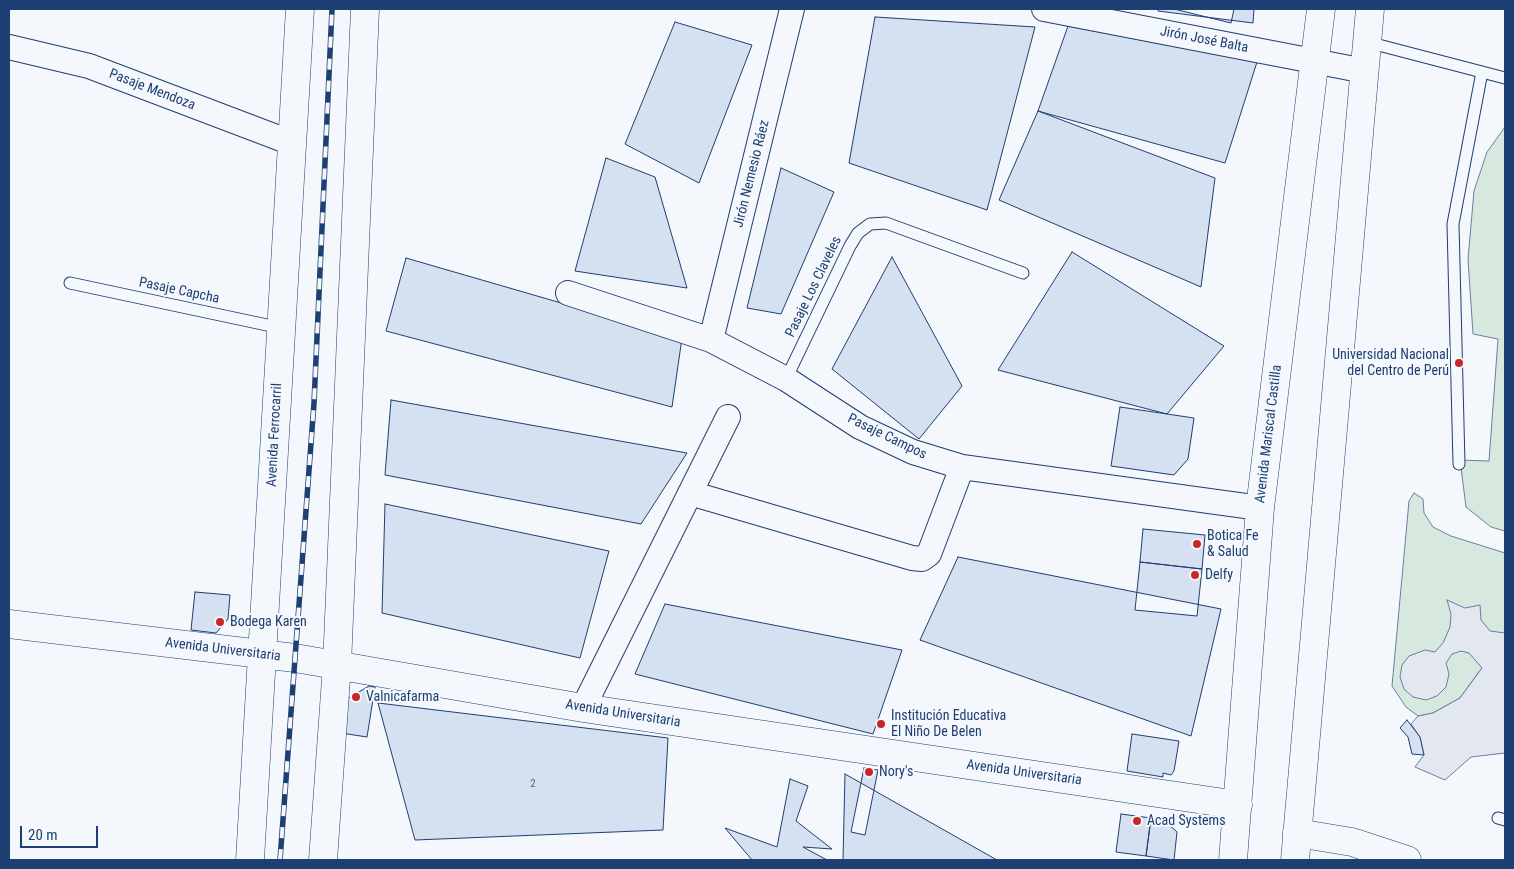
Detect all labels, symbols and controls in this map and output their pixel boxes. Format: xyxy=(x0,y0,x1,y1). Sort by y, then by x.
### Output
street label: Jirón José Balta xyxy=(1158,23,1250,57)
street label: Pasaje Mendoza xyxy=(106,66,198,114)
street label: Jirón Nemesio Ráez xyxy=(731,119,773,229)
street label: Pasaje Los Claveles xyxy=(782,234,846,340)
street label: Pasaje Capcha xyxy=(137,274,221,308)
place label: Universidad Nacional del Centro de Perú xyxy=(1332,347,1449,380)
marker: Universidad Nacional del Centro de Perú xyxy=(1453,357,1465,369)
street label: Avenida Mariscal Castilla xyxy=(1252,364,1286,504)
street label: Avenida Ferrocarril xyxy=(264,383,286,487)
street label: Pasaje Campos xyxy=(845,411,929,463)
place label: Botica Fe & Salud xyxy=(1207,528,1259,560)
marker: Botica Fe & Salud xyxy=(1191,538,1203,550)
place label: Delfy xyxy=(1205,567,1233,583)
marker: Delfy xyxy=(1189,569,1201,581)
place label: Bodega Karen xyxy=(230,614,307,630)
marker: Bodega Karen xyxy=(214,616,226,628)
street label: Avenida Universitaria xyxy=(164,635,282,665)
place label: Valnicafarma xyxy=(366,689,439,705)
marker: Valnicafarma xyxy=(350,691,362,703)
street label: Avenida Universitaria xyxy=(564,697,682,731)
place label: Institución Educativa El Niño De Belen xyxy=(891,708,1006,740)
marker: Institución Educativa El Niño De Belen xyxy=(875,718,887,730)
street label: Avenida Universitaria xyxy=(965,757,1083,789)
place label: Nory's xyxy=(879,764,913,780)
marker: Nory's xyxy=(863,766,875,778)
house number: 2 xyxy=(530,777,536,791)
place label: Acad Systems xyxy=(1147,813,1226,829)
marker: Acad Systems xyxy=(1131,815,1143,827)
scale bar xyxy=(22,816,100,848)
text: 20 m xyxy=(28,826,58,844)

